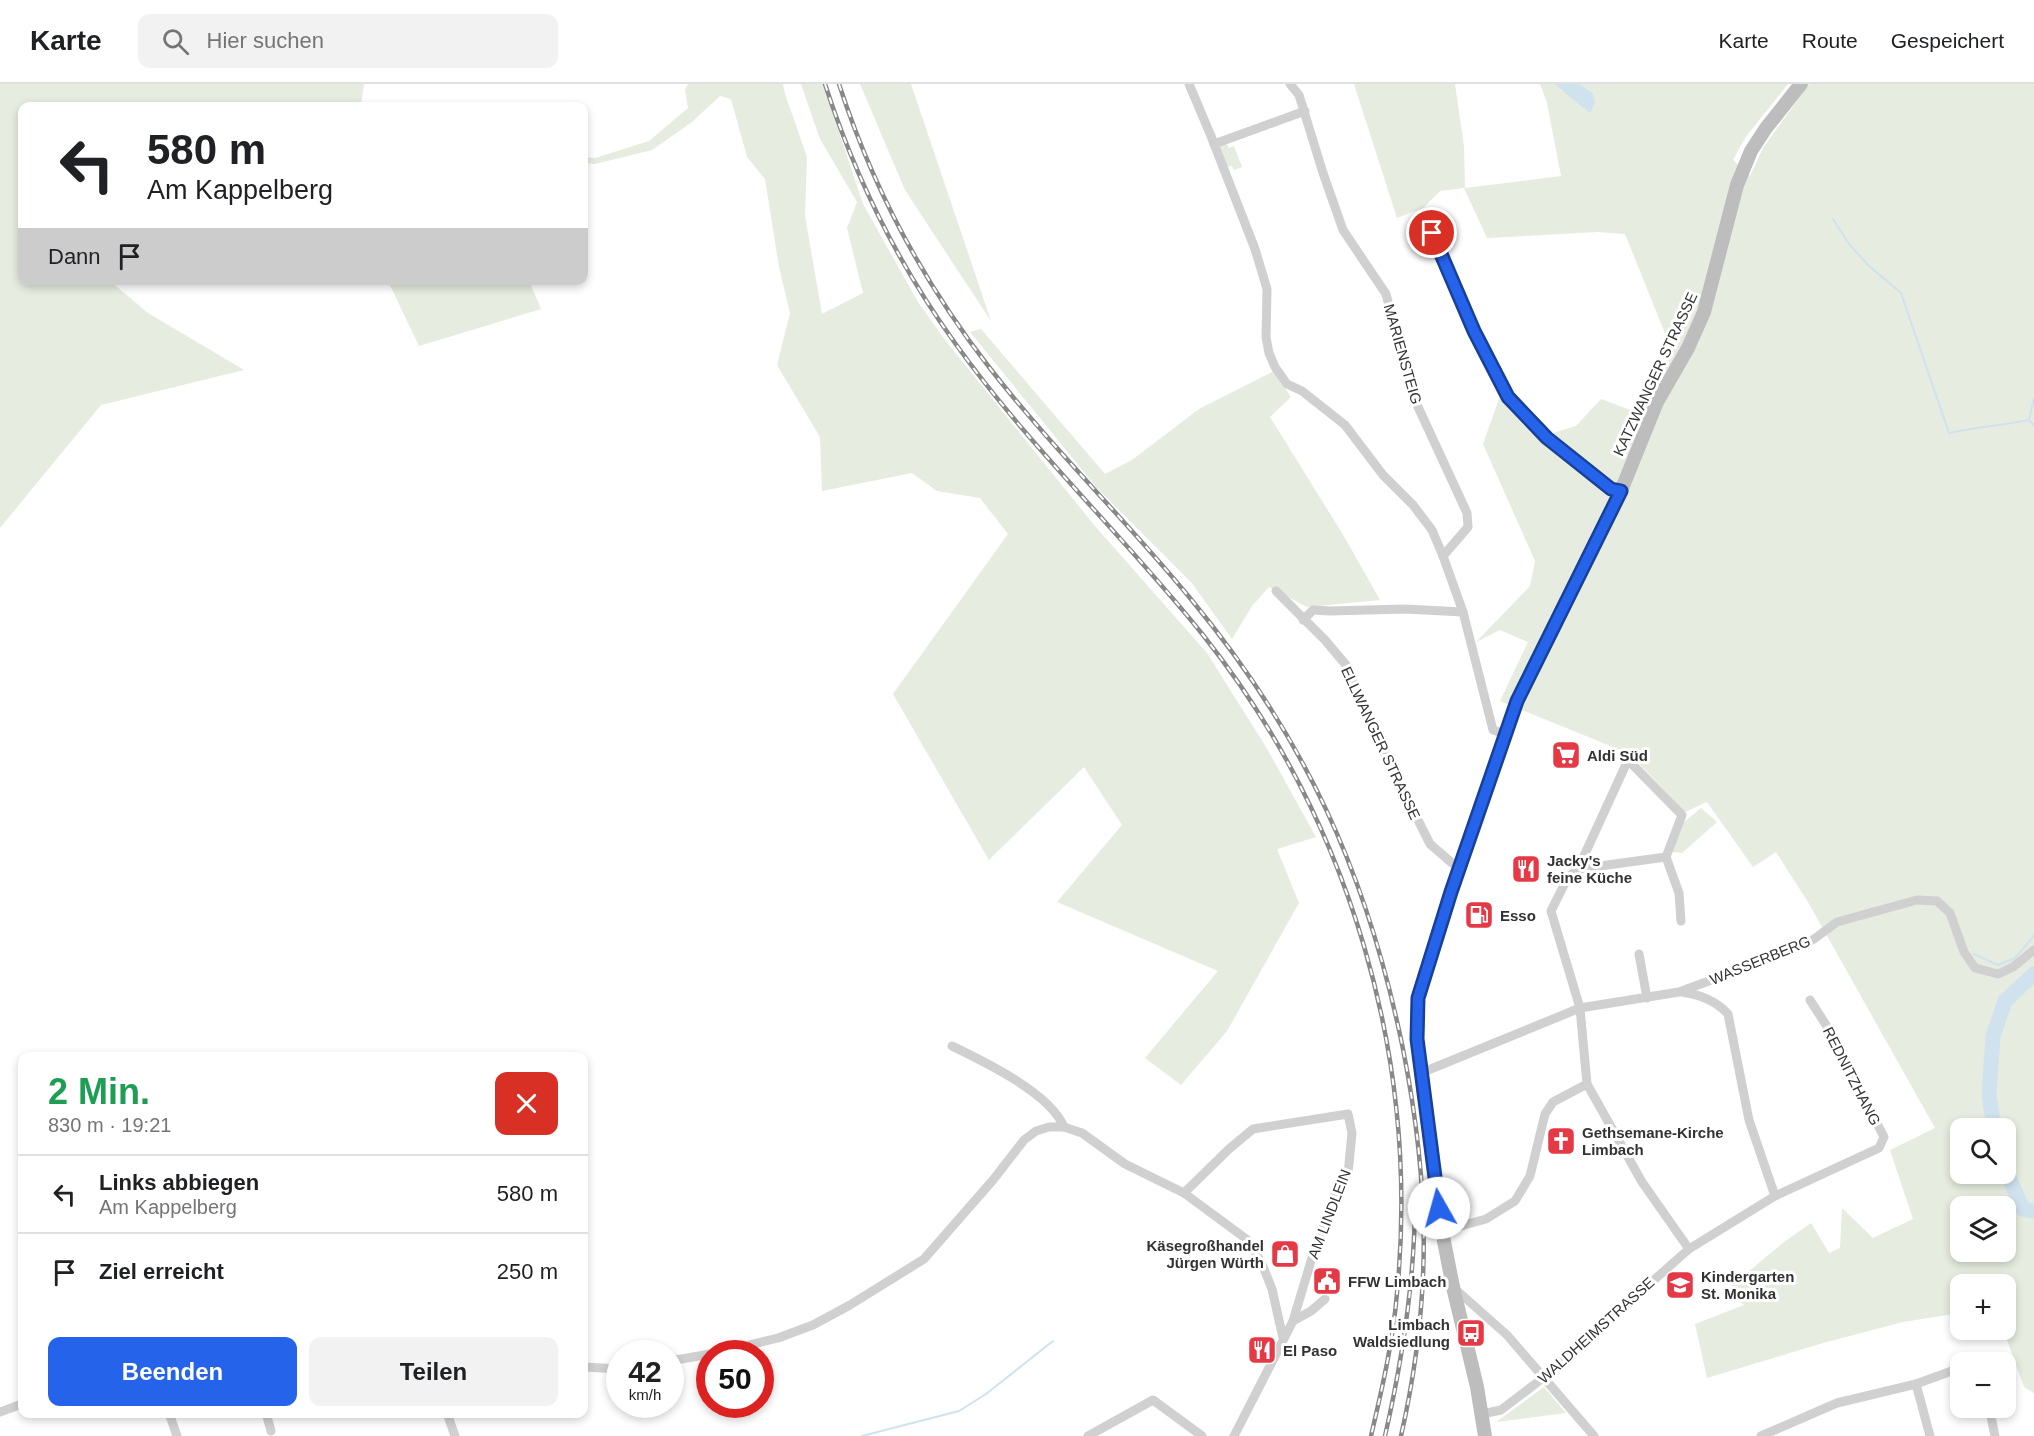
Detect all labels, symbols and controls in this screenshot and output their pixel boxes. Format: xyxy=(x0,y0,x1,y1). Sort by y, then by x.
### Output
search box xyxy=(138,14,558,68)
text: Karte xyxy=(30,25,102,56)
icon: search xyxy=(159,25,192,58)
text: Hier suchen xyxy=(207,28,324,53)
text: Karte xyxy=(1719,29,1769,52)
text: Route xyxy=(1802,29,1858,52)
text: Gespeichert xyxy=(1891,29,2004,52)
icon: left xyxy=(48,126,126,204)
text: 580 m xyxy=(147,126,266,173)
text: Am Kappelberg xyxy=(147,175,333,205)
pin xyxy=(1406,207,1457,258)
icon: arrive xyxy=(1415,216,1448,249)
icon: arrive xyxy=(113,240,146,273)
text: Dann xyxy=(48,244,101,269)
street label: KATZWANGER STRASSE xyxy=(1610,290,1700,458)
street label: MARIENSTEIG xyxy=(1381,302,1425,406)
street label: ELLWANGER STRASSE xyxy=(1338,664,1424,822)
supermarket icon: Aldi Süd xyxy=(1550,739,1582,771)
place label: Aldi Süd xyxy=(1587,747,1648,764)
place label: Jacky's feine Küche xyxy=(1547,852,1632,886)
restaurant icon: Jacky's feine Küche xyxy=(1510,853,1542,885)
fuel station icon: Esso xyxy=(1463,899,1495,931)
place label: Esso xyxy=(1500,907,1536,924)
street label: WASSERBERG xyxy=(1707,932,1813,988)
street label: REDNITZHANG xyxy=(1820,1024,1884,1128)
text: 2 Min. xyxy=(48,1071,150,1112)
button: close xyxy=(495,1072,558,1135)
text: 830 m · 19:21 xyxy=(48,1114,171,1136)
map controls xyxy=(1950,1118,2016,1418)
button: search xyxy=(1950,1118,2016,1184)
place label: Gethsemane-Kirche Limbach xyxy=(1582,1124,1724,1158)
church icon: Gethsemane-Kirche Limbach xyxy=(1545,1125,1577,1157)
street label: AM LINDLEIN xyxy=(1304,1167,1354,1261)
text: Links abbiegen xyxy=(99,1170,259,1195)
position arrow xyxy=(1407,1176,1471,1240)
icon: left xyxy=(48,1178,81,1211)
text: 580 m xyxy=(497,1181,558,1206)
text: Am Kappelberg xyxy=(99,1196,237,1218)
button: layers xyxy=(1950,1196,2016,1262)
place label: Käsegroßhandel Jürgen Würth xyxy=(1146,1237,1264,1271)
shop icon: Käsegroßhandel Jürgen Würth xyxy=(1269,1238,1301,1270)
icon: arrive xyxy=(48,1256,81,1289)
text: Ziel erreicht xyxy=(99,1259,224,1284)
text: 250 m xyxy=(497,1259,558,1284)
public building icon: FFW Limbach xyxy=(1311,1265,1343,1297)
place label: Kindergarten St. Monika xyxy=(1701,1268,1794,1302)
school or university icon: Kindergarten St. Monika xyxy=(1664,1269,1696,1301)
place label: FFW Limbach xyxy=(1348,1273,1446,1290)
street label: WALDHEIMSTRASSE xyxy=(1534,1273,1658,1387)
button: + xyxy=(1950,1274,2016,1340)
place label: Limbach Waldsiedlung xyxy=(1353,1316,1450,1350)
bus stop icon: Limbach Waldsiedlung xyxy=(1455,1317,1487,1349)
restaurant icon: El Paso xyxy=(1246,1334,1278,1366)
button: Beenden xyxy=(48,1337,297,1406)
button: Teilen xyxy=(309,1337,558,1406)
speed limit sign: 50 xyxy=(696,1340,774,1418)
place label: El Paso xyxy=(1283,1342,1337,1359)
button: − xyxy=(1950,1352,2016,1418)
text: 42 xyxy=(628,1355,662,1388)
text: km/h xyxy=(629,1386,661,1403)

